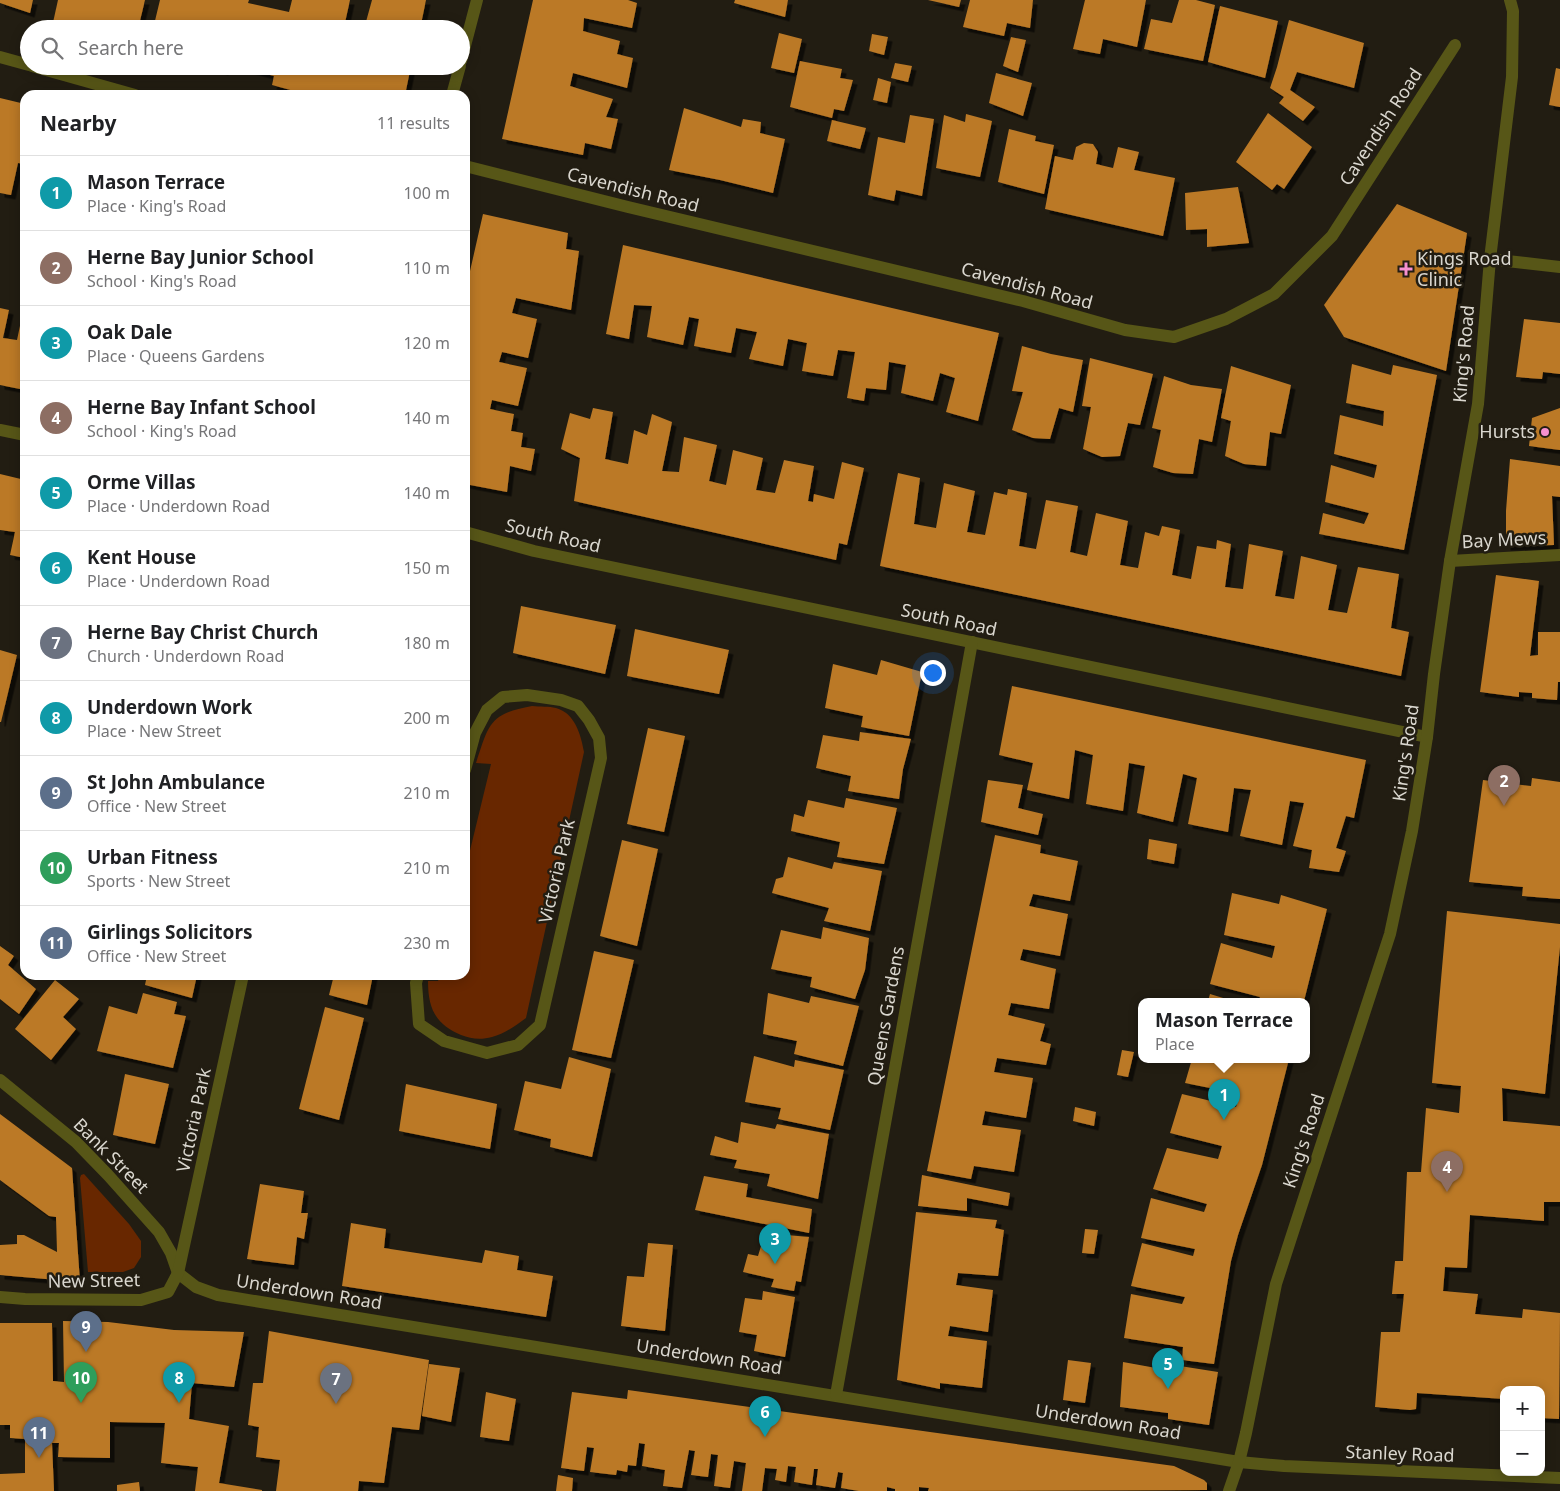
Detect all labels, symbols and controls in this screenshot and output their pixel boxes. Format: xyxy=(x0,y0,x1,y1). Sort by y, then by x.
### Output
search box xyxy=(20,20,470,75)
icon: search xyxy=(38,34,66,62)
text: Search here xyxy=(78,35,184,61)
street label: Cavendish Road xyxy=(1333,63,1427,190)
text: Nearby xyxy=(40,109,116,137)
text: 11 results xyxy=(377,112,450,134)
street label: Cavendish Road xyxy=(565,161,702,217)
text: Mason Terrace xyxy=(87,169,225,195)
text: 1 xyxy=(51,182,61,204)
text: 100 m xyxy=(403,182,450,204)
text: Place · King's Road xyxy=(87,195,226,217)
text: Herne Bay Junior School xyxy=(87,244,314,270)
place label: Kings Road Clinic xyxy=(1417,246,1512,291)
street label: Cavendish Road xyxy=(959,256,1096,314)
text: 2 xyxy=(51,257,61,279)
text: 110 m xyxy=(403,257,450,279)
marker: Kings Road Clinic xyxy=(1399,262,1413,276)
text: School · King's Road xyxy=(87,270,237,292)
street label: King's Road xyxy=(1447,304,1479,404)
text: Oak Dale xyxy=(87,319,172,345)
text: 3 xyxy=(51,332,61,354)
text: 120 m xyxy=(403,332,450,354)
text: Place · Queens Gardens xyxy=(87,345,265,367)
text: Herne Bay Infant School xyxy=(87,394,316,420)
text: 4 xyxy=(51,407,61,429)
text: 140 m xyxy=(403,407,450,429)
place label: Hursts xyxy=(1479,419,1535,443)
text: School · King's Road xyxy=(87,420,237,442)
marker: Hursts xyxy=(1539,426,1551,438)
text: Orme Villas xyxy=(87,469,196,495)
text: 5 xyxy=(51,482,61,504)
text: 140 m xyxy=(403,482,450,504)
text: Place · Underdown Road xyxy=(87,495,270,517)
street label: South Road xyxy=(503,512,603,558)
street label: Bay Mews xyxy=(1461,525,1547,553)
text: Kent House xyxy=(87,544,196,570)
text: 6 xyxy=(51,557,61,579)
text: 150 m xyxy=(403,557,450,579)
text: Place · Underdown Road xyxy=(87,570,270,592)
street label: South Road xyxy=(899,597,999,641)
text: Herne Bay Christ Church xyxy=(87,619,318,645)
text: 7 xyxy=(51,632,61,654)
text: 180 m xyxy=(403,632,450,654)
text: Church · Underdown Road xyxy=(87,645,284,667)
your location xyxy=(920,660,946,686)
text: Underdown Work xyxy=(87,694,252,720)
street label: King's Road xyxy=(1386,703,1424,803)
text: 8 xyxy=(51,707,61,729)
text: 200 m xyxy=(403,707,450,729)
text: Place · New Street xyxy=(87,720,221,742)
pin: 2 xyxy=(1488,765,1520,806)
text: St John Ambulance xyxy=(87,769,265,795)
text: 9 xyxy=(51,782,61,804)
text: 210 m xyxy=(403,782,450,804)
text: Office · New Street xyxy=(87,795,226,817)
street label: Victoria Park xyxy=(532,816,580,925)
text: Urban Fitness xyxy=(87,844,218,870)
text: 10 xyxy=(47,857,65,879)
text: 210 m xyxy=(403,857,450,879)
text: Sports · New Street xyxy=(87,870,230,892)
text: Girlings Solicitors xyxy=(87,919,252,945)
text: 11 xyxy=(47,932,65,954)
text: 230 m xyxy=(403,932,450,954)
street label: Queens Gardens xyxy=(861,944,909,1087)
text: Office · New Street xyxy=(87,945,226,967)
popup xyxy=(1138,998,1310,1063)
text: Mason Terrace xyxy=(1155,1007,1293,1033)
text: Place xyxy=(1155,1033,1194,1055)
street label: Victoria Park xyxy=(170,1065,216,1174)
pin: 1 xyxy=(1208,1079,1240,1120)
street label: King's Road xyxy=(1276,1090,1330,1191)
street label: Bank Street xyxy=(69,1112,155,1199)
pin: 4 xyxy=(1431,1151,1463,1192)
pin: 3 xyxy=(759,1223,791,1264)
street label: New Street xyxy=(47,1267,141,1293)
street label: Underdown Road xyxy=(234,1268,384,1314)
pin: 9 xyxy=(70,1311,102,1352)
street label: Underdown Road xyxy=(634,1333,784,1379)
pin: 5 xyxy=(1152,1348,1184,1389)
pin: 10 xyxy=(65,1362,97,1403)
pin: 8 xyxy=(163,1362,195,1403)
pin: 7 xyxy=(320,1363,352,1404)
map controls xyxy=(1500,1386,1545,1476)
button: + xyxy=(1500,1386,1545,1431)
pin: 6 xyxy=(749,1396,781,1437)
street label: Underdown Road xyxy=(1033,1398,1183,1444)
pin: 11 xyxy=(23,1417,55,1458)
button: − xyxy=(1500,1431,1545,1476)
street label: Stanley Road xyxy=(1345,1439,1455,1467)

